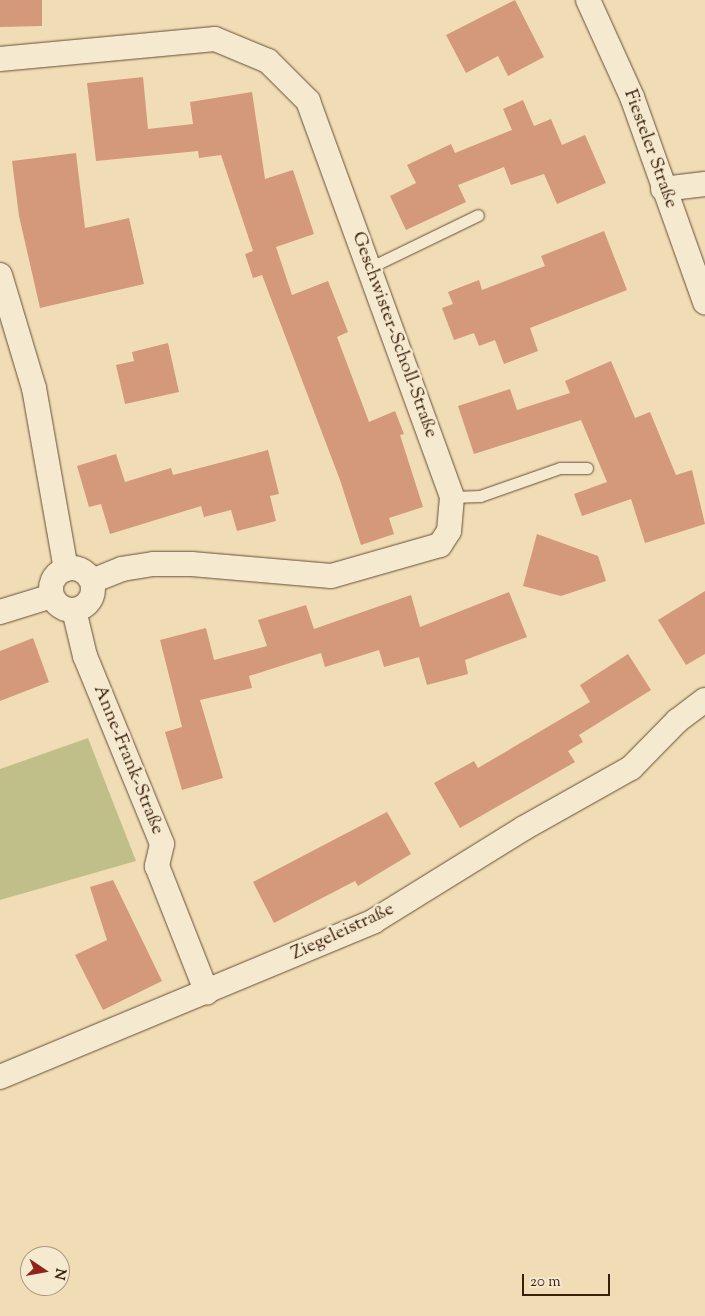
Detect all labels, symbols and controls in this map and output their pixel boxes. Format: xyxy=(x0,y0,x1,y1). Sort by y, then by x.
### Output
street label: Fiesteler Straße xyxy=(618,86,682,212)
street label: Geschwister-Scholl-Straße xyxy=(346,229,442,441)
street label: Anne-Frank-Straße xyxy=(88,682,168,838)
street label: Ziegeleistraße xyxy=(288,898,398,966)
north arrow xyxy=(20,1246,70,1296)
scale bar xyxy=(525,1264,612,1296)
text: N xyxy=(48,1266,70,1281)
text: 20 m xyxy=(530,1272,561,1293)

